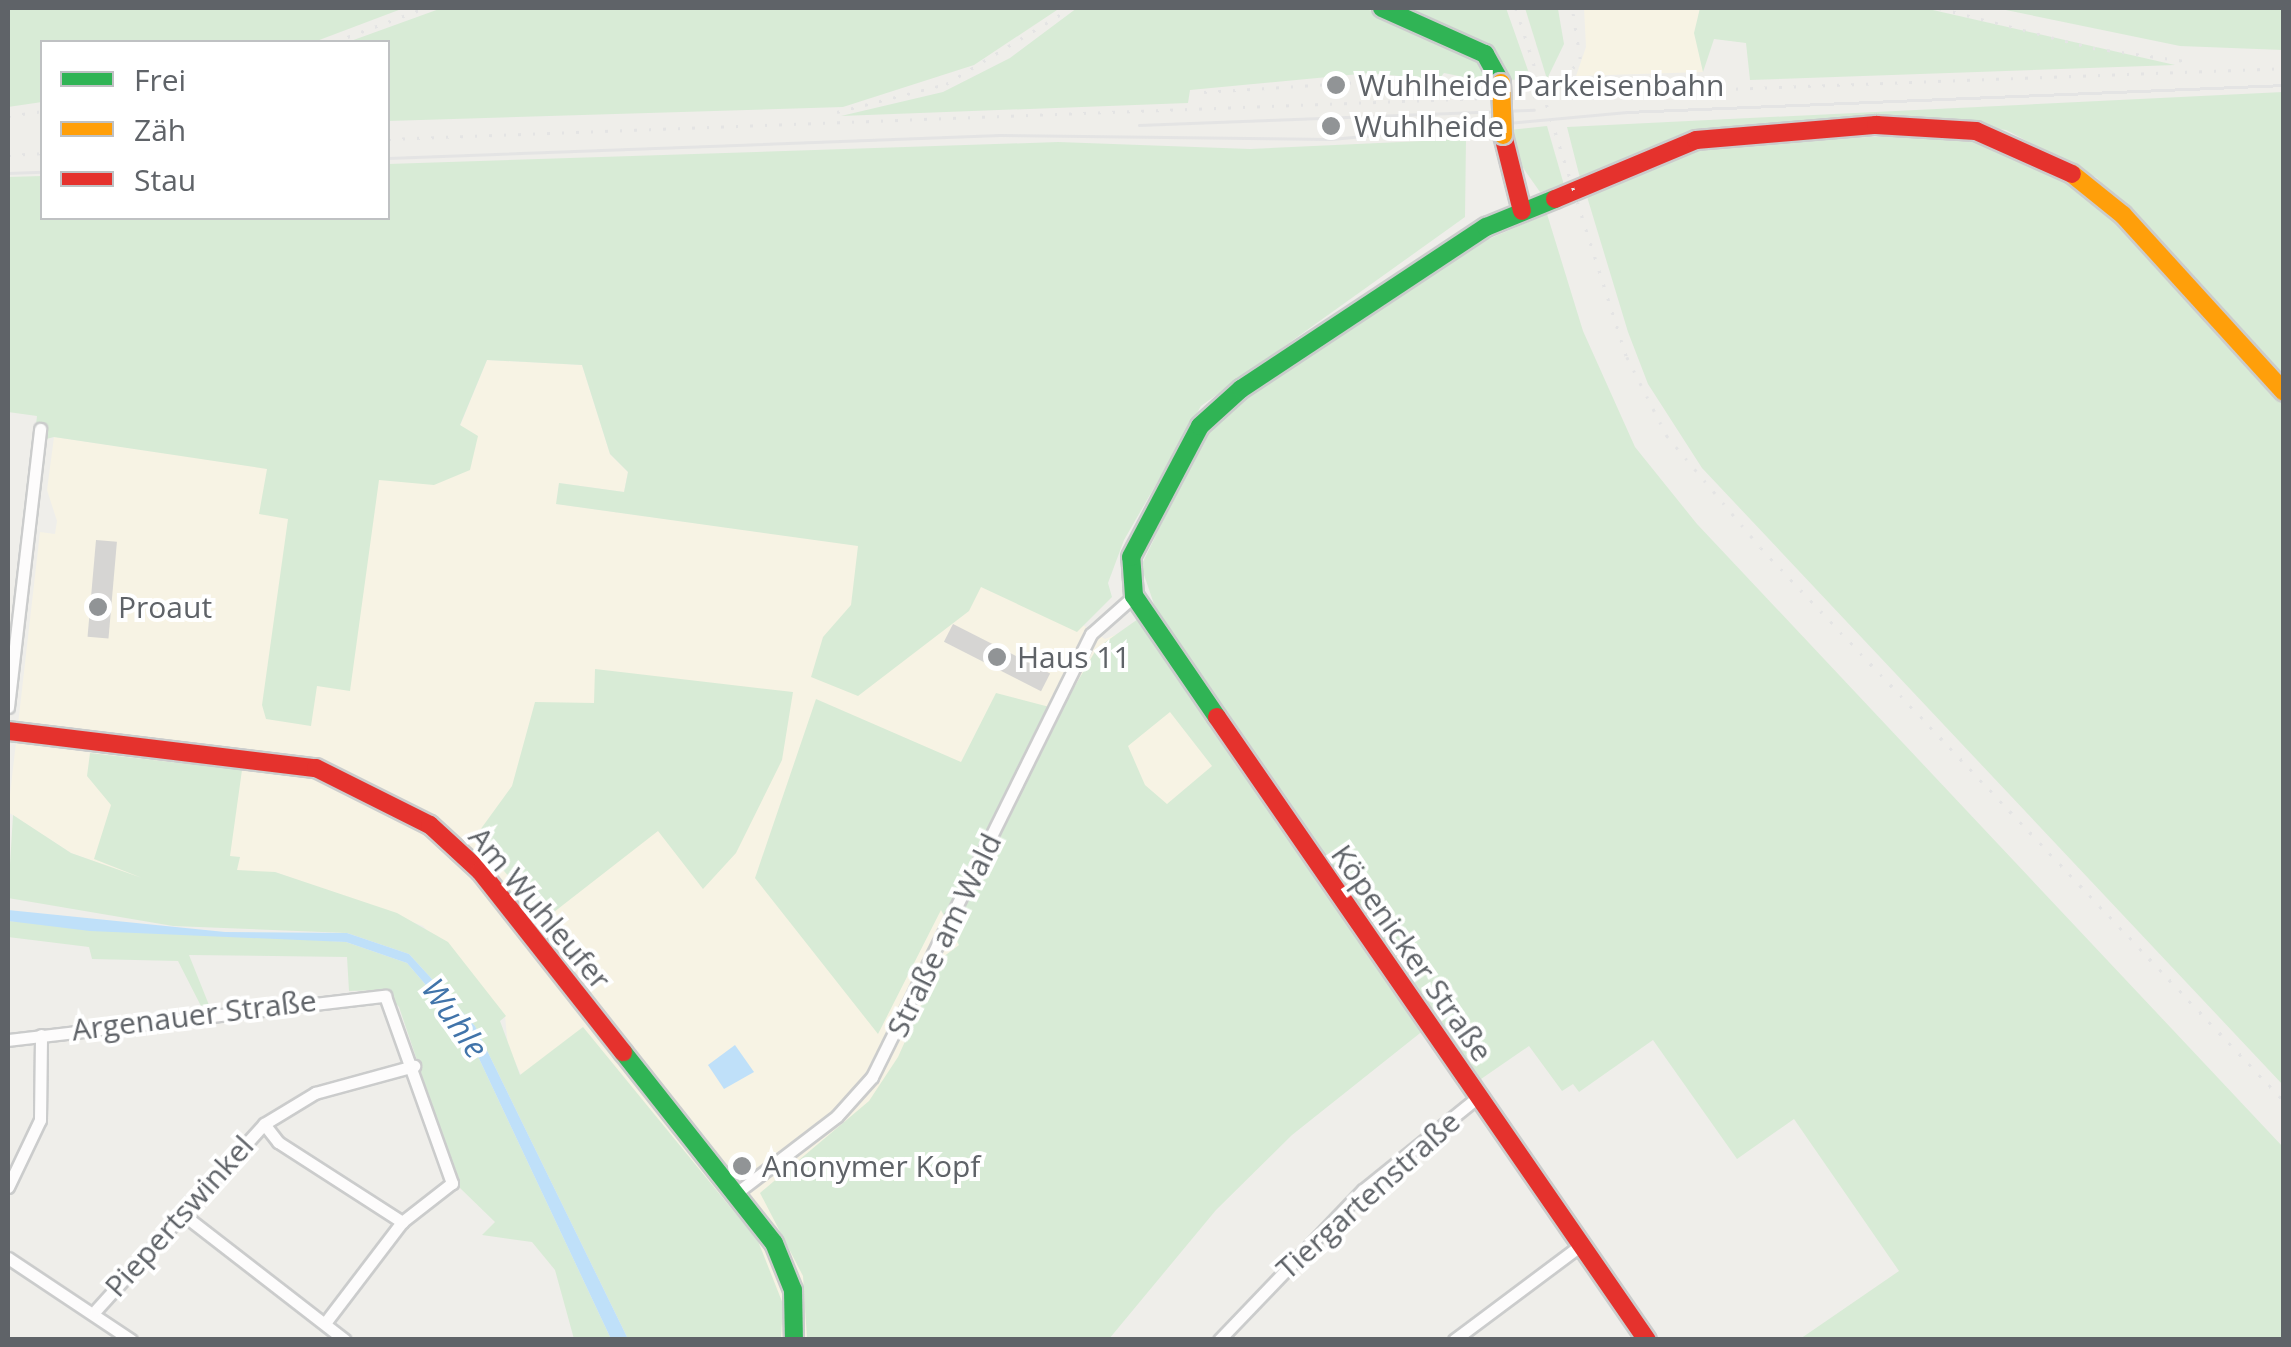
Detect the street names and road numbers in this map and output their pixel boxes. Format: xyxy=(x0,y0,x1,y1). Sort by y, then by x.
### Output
street label: Am Wuhleufer xyxy=(462,819,618,997)
street label: Straße am Wald xyxy=(879,827,1009,1043)
street label: Köpenicker Straße xyxy=(1324,838,1500,1068)
street label: Argenauer Straße xyxy=(70,982,318,1048)
street label: Tiergartenstraße xyxy=(1269,1103,1467,1287)
street label: Piepertswinkel xyxy=(97,1128,261,1304)

